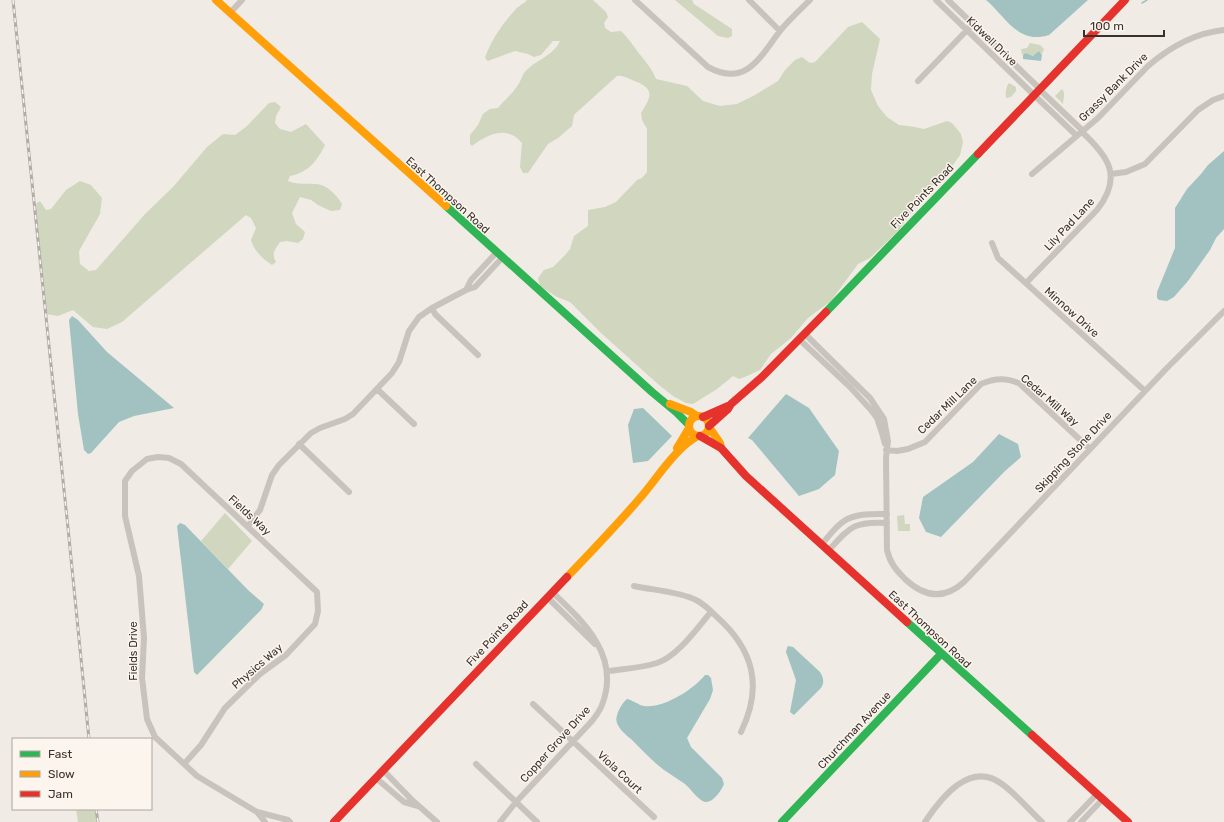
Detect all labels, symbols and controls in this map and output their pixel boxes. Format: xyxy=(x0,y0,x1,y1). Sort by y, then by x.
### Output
scale bar xyxy=(1084,12,1164,38)
street label: Kidwell Drive xyxy=(964,14,1020,69)
text: 100 m xyxy=(1090,19,1124,33)
street label: Grassy Bank Drive xyxy=(1076,50,1150,124)
street label: East Thompson Road xyxy=(403,154,492,236)
street label: Five Points Road xyxy=(888,161,957,231)
street label: Lily Pad Lane xyxy=(1042,195,1097,253)
street label: Minnow Drive xyxy=(1042,285,1102,340)
street label: Cedar Mill Way xyxy=(1018,372,1081,429)
street label: Cedar Mill Lane xyxy=(915,374,980,437)
street label: Skipping Stone Drive xyxy=(1032,409,1114,496)
street label: Fields Way xyxy=(226,492,274,538)
street label: East Thompson Road xyxy=(886,588,974,671)
street label: Five Points Road xyxy=(464,598,531,669)
street label: Fields Drive xyxy=(127,621,140,681)
street label: Physics Way xyxy=(229,641,285,692)
street label: Churchman Avenue xyxy=(815,689,894,772)
street label: Copper Grove Drive xyxy=(518,703,593,785)
legend xyxy=(12,738,152,810)
text: Fast xyxy=(48,747,72,761)
street label: Viola Court xyxy=(595,748,645,797)
text: Slow xyxy=(48,767,75,781)
text: Jam xyxy=(48,787,73,801)

